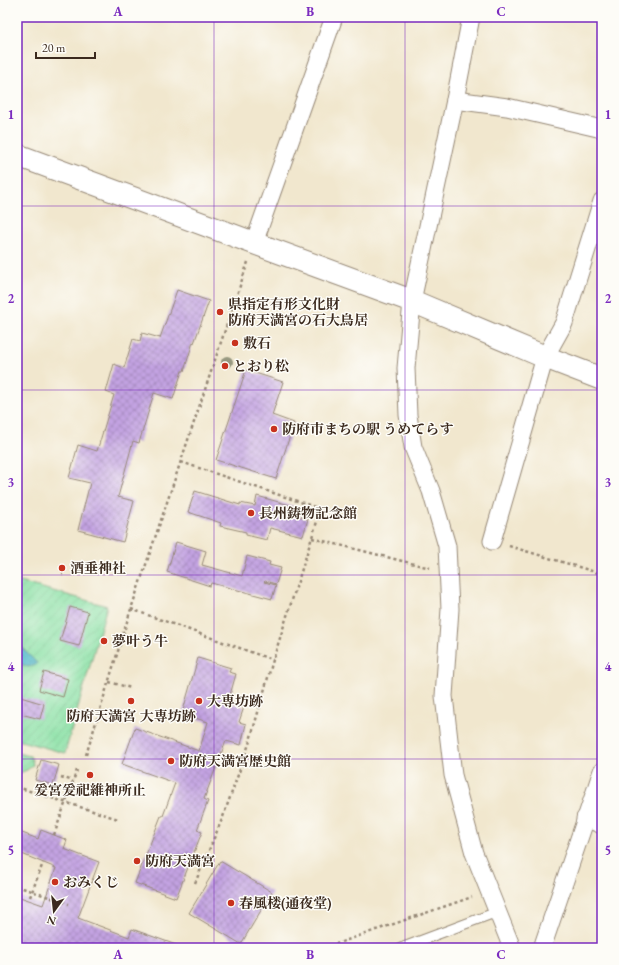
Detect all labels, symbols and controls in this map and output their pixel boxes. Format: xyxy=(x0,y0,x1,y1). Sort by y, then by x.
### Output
text: A xyxy=(112,3,123,20)
text: B xyxy=(306,3,314,20)
text: C xyxy=(496,3,506,20)
scale bar xyxy=(36,34,95,60)
text: 20 m xyxy=(42,40,66,56)
text: 1 xyxy=(8,106,15,123)
text: 1 xyxy=(605,106,612,123)
text: 2 xyxy=(8,290,15,307)
text: 2 xyxy=(605,290,612,307)
place label: 県指定有形文化財 防府天満宮の石大鳥居 xyxy=(228,295,368,329)
marker: 県指定有形文化財 防府天満宮の石大鳥居 xyxy=(215,307,225,317)
place label: 敷石 xyxy=(243,334,271,352)
marker: 敷石 xyxy=(230,338,240,348)
place label: とおり松 xyxy=(233,357,289,375)
marker: とおり松 xyxy=(220,361,230,371)
place label: 防府市まちの駅 うめてらす xyxy=(282,420,453,438)
marker: 防府市まちの駅 うめてらす xyxy=(269,424,279,434)
text: 3 xyxy=(8,474,15,491)
text: 3 xyxy=(605,474,612,491)
place label: 長州鋳物記念館 xyxy=(259,504,357,522)
marker: 長州鋳物記念館 xyxy=(246,508,256,518)
place label: 酒垂神社 xyxy=(70,559,126,577)
marker: 酒垂神社 xyxy=(57,563,67,573)
place label: 夢叶う牛 xyxy=(112,632,168,650)
marker: 夢叶う牛 xyxy=(99,636,109,646)
text: 4 xyxy=(8,658,15,675)
text: 4 xyxy=(605,658,612,675)
place label: 大専坊跡 xyxy=(207,692,263,710)
marker: 防府天満宮 大専坊跡 xyxy=(126,696,136,706)
marker: 大専坊跡 xyxy=(194,696,204,706)
place label: 防府天満宮 大専坊跡 xyxy=(66,707,196,725)
place label: 防府天満宮歴史館 xyxy=(179,752,291,770)
marker: 防府天満宮歴史館 xyxy=(166,756,176,766)
marker: 爰宮爰祀維神所止 xyxy=(85,770,95,780)
place label: 爰宮爰祀維神所止 xyxy=(34,781,146,799)
text: 5 xyxy=(8,842,14,859)
text: 5 xyxy=(605,842,611,859)
place label: 防府天満宮 xyxy=(145,852,215,870)
marker: 防府天満宮 xyxy=(132,856,142,866)
place label: おみくじ xyxy=(63,873,119,891)
marker: おみくじ xyxy=(50,877,60,887)
north arrow xyxy=(34,891,74,931)
place label: 春風楼(通夜堂) xyxy=(239,894,332,912)
marker: 春風楼(通夜堂) xyxy=(226,898,236,908)
text: N xyxy=(45,913,58,929)
text: A xyxy=(112,946,123,963)
text: B xyxy=(306,946,314,963)
text: C xyxy=(496,946,506,963)

